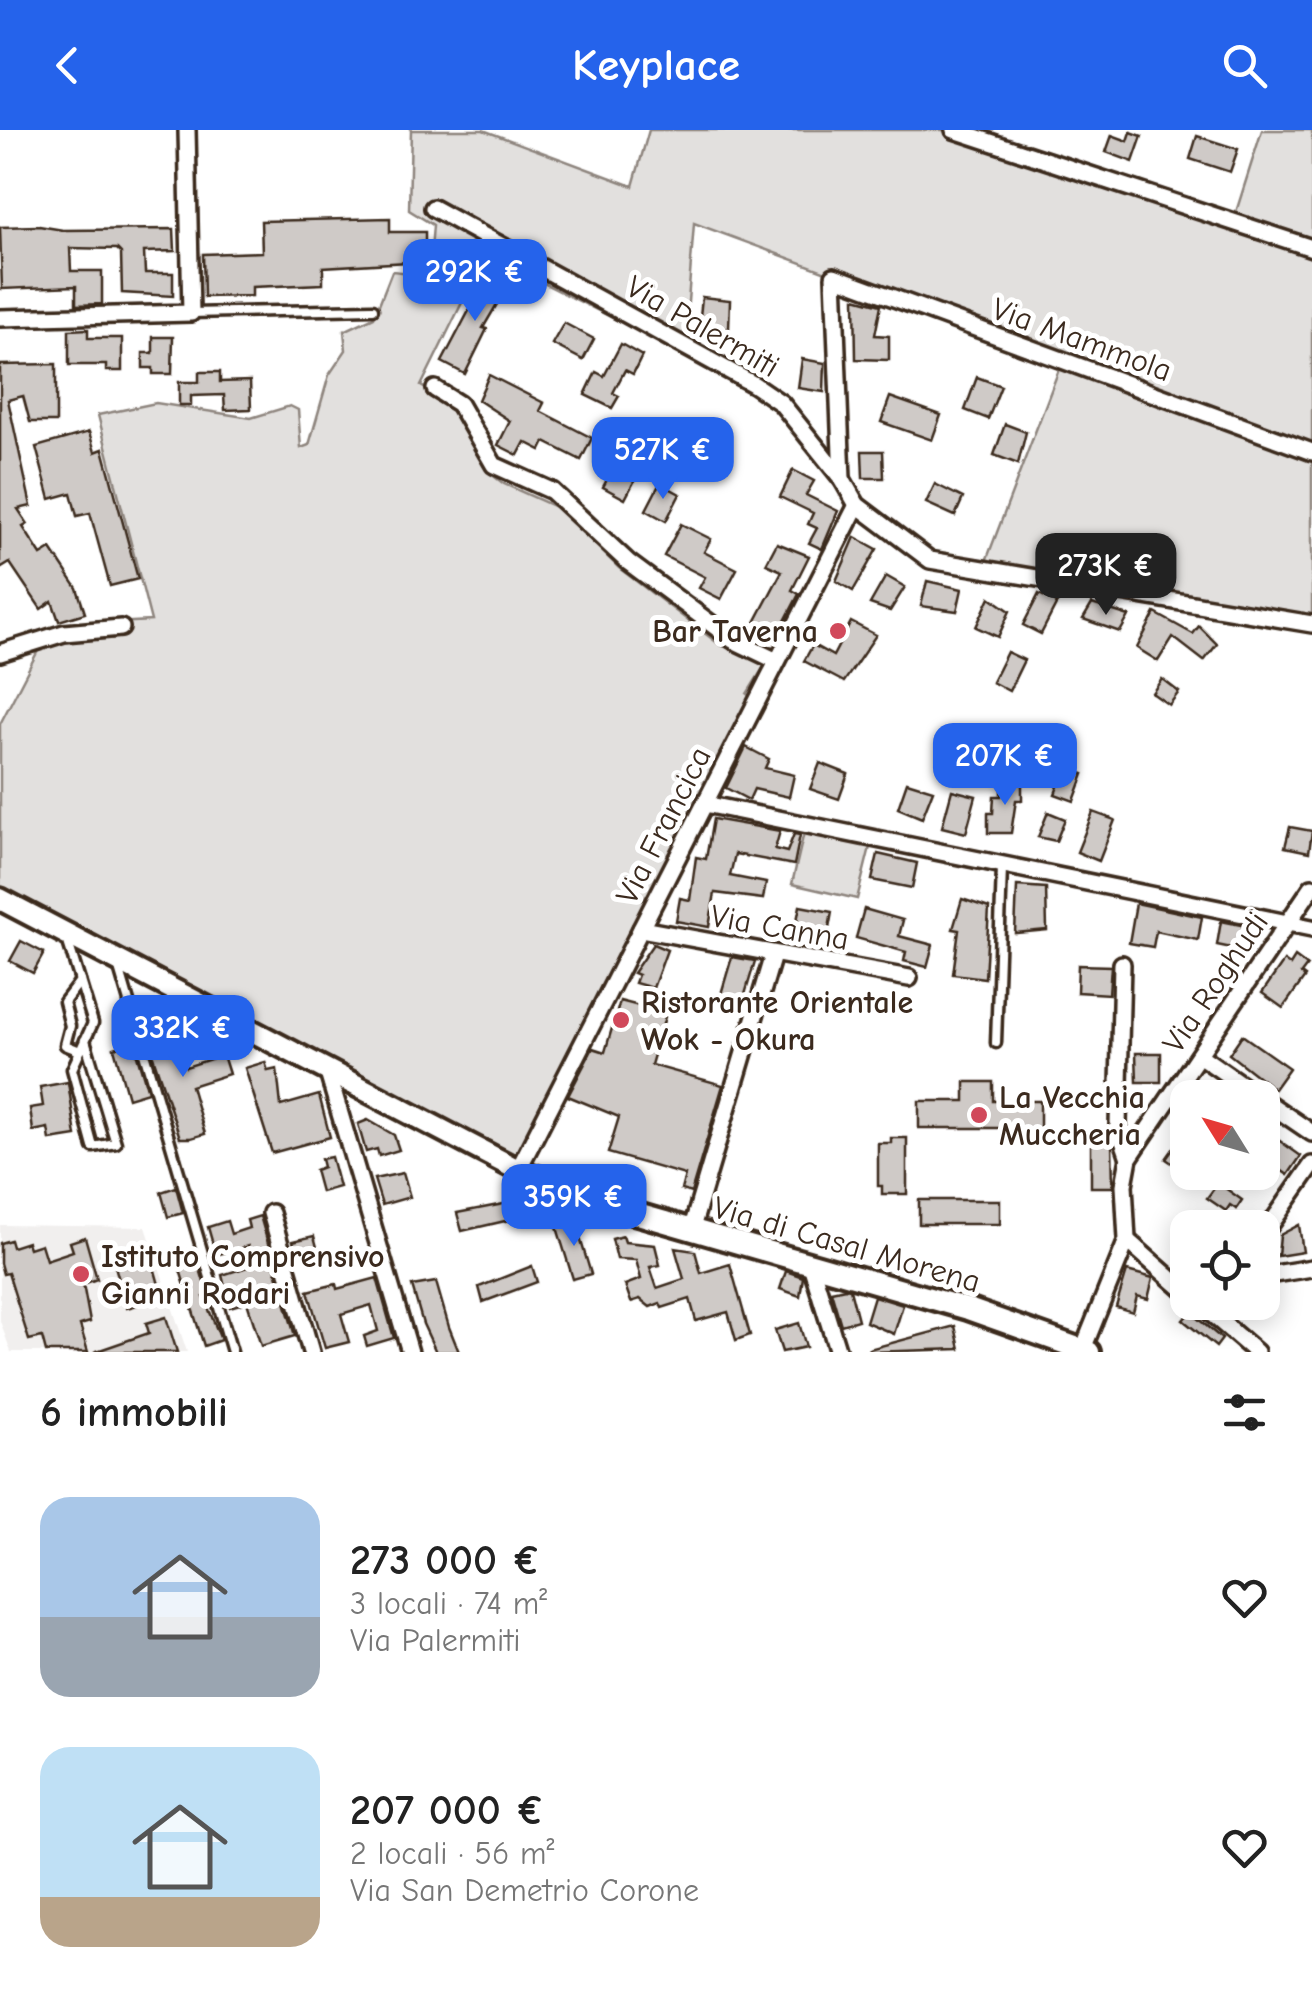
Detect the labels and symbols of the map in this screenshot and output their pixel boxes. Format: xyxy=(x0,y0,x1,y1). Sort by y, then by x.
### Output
pin: 292K € xyxy=(394,239,556,324)
street label: Via Palermiti xyxy=(620,268,786,385)
street label: Via Mammola xyxy=(987,290,1177,389)
pin: 527K € xyxy=(582,417,744,502)
pin: 273K € xyxy=(1025,533,1187,618)
place label: Bar Taverna xyxy=(652,613,818,650)
marker: Bar Taverna xyxy=(827,620,849,642)
pin: 207K € xyxy=(924,723,1086,808)
street label: Via Francica xyxy=(608,741,719,910)
street label: Via Canna xyxy=(708,897,852,958)
street label: Via Roghudi xyxy=(1155,905,1276,1060)
place label: Ristorante Orientale Wok - Okura xyxy=(641,984,913,1058)
pin: 332K € xyxy=(102,995,264,1080)
marker: Ristorante Orientale Wok - Okura xyxy=(610,1009,632,1031)
place label: La Vecchia Muccheria xyxy=(999,1079,1145,1153)
north arrow xyxy=(1170,1080,1280,1190)
marker: La Vecchia Muccheria xyxy=(968,1104,990,1126)
pin: 359K € xyxy=(493,1164,655,1249)
street label: Via di Casal Morena xyxy=(709,1189,985,1300)
place label: Istituto Comprensivo Gianni Rodari xyxy=(101,1238,385,1312)
marker: Istituto Comprensivo Gianni Rodari xyxy=(70,1263,92,1285)

